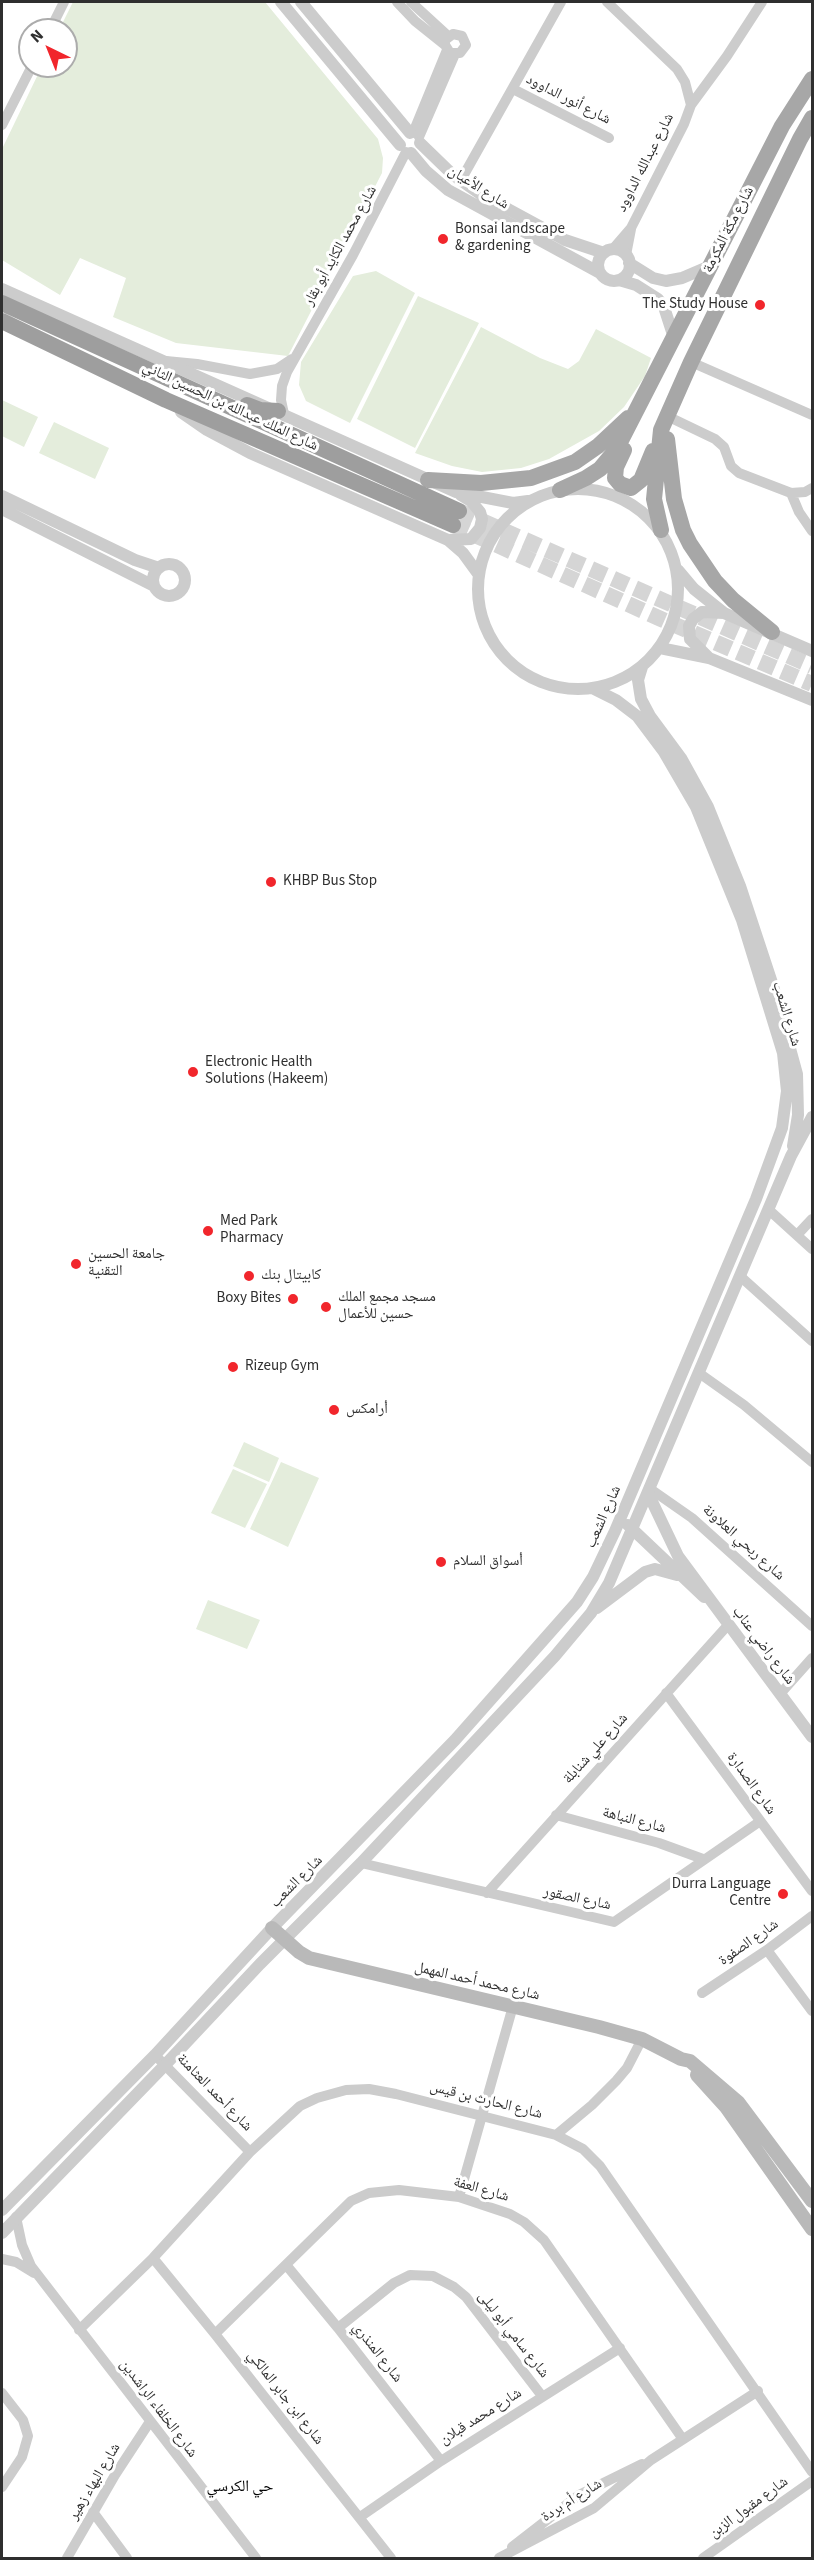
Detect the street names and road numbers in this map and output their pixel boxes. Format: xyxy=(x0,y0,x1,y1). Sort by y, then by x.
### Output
street label: شارع أنور الداوود xyxy=(523,71,613,129)
street label: شارع عبدالله الداوود xyxy=(613,111,679,215)
street label: شارع الأعيان xyxy=(444,162,512,214)
street label: شارع محمد الكايد أبو بقار xyxy=(301,183,381,309)
street label: شارع مكة المكرمة xyxy=(700,184,758,276)
street label: شارع الملك عبدالله بن الحسين الثاني xyxy=(139,358,321,456)
street label: شارع الشعب xyxy=(768,979,804,1049)
street label: شارع الشعب xyxy=(582,1483,626,1551)
street label: شارع ربحي العلاونة xyxy=(698,1501,788,1585)
street label: شارع راضي عناب xyxy=(728,1603,798,1689)
street label: شارع علي شنابلة xyxy=(560,1710,632,1788)
street label: شارع الصدارة xyxy=(722,1749,780,1819)
street label: شارع النباهة xyxy=(600,1804,668,1838)
street label: شارع الشعب xyxy=(267,1852,327,1912)
street label: شارع الصقور xyxy=(542,1883,612,1915)
street label: شارع الصفوة xyxy=(716,1916,782,1970)
street label: شارع محمد أحمد المهمل xyxy=(413,1959,541,2005)
street label: شارع أحمد العثامنة xyxy=(172,2050,256,2136)
street label: شارع الحارث بن قيس xyxy=(428,2078,544,2124)
street label: شارع العفة xyxy=(451,2173,511,2207)
street label: شارع سامي أبو ليلى xyxy=(473,2288,553,2382)
street label: شارع المنذري xyxy=(348,2319,406,2387)
street label: شارع ابن جابر المالكي xyxy=(243,2347,327,2449)
street label: شارع الخلفاء الراشدين xyxy=(115,2356,201,2462)
street label: شارع محمد قبلان xyxy=(437,2385,525,2449)
street label: شارع البهاء زهير xyxy=(65,2440,125,2524)
street label: شارع مقبول الزبن xyxy=(706,2473,792,2543)
street label: شارع أم بردة xyxy=(538,2475,606,2527)

